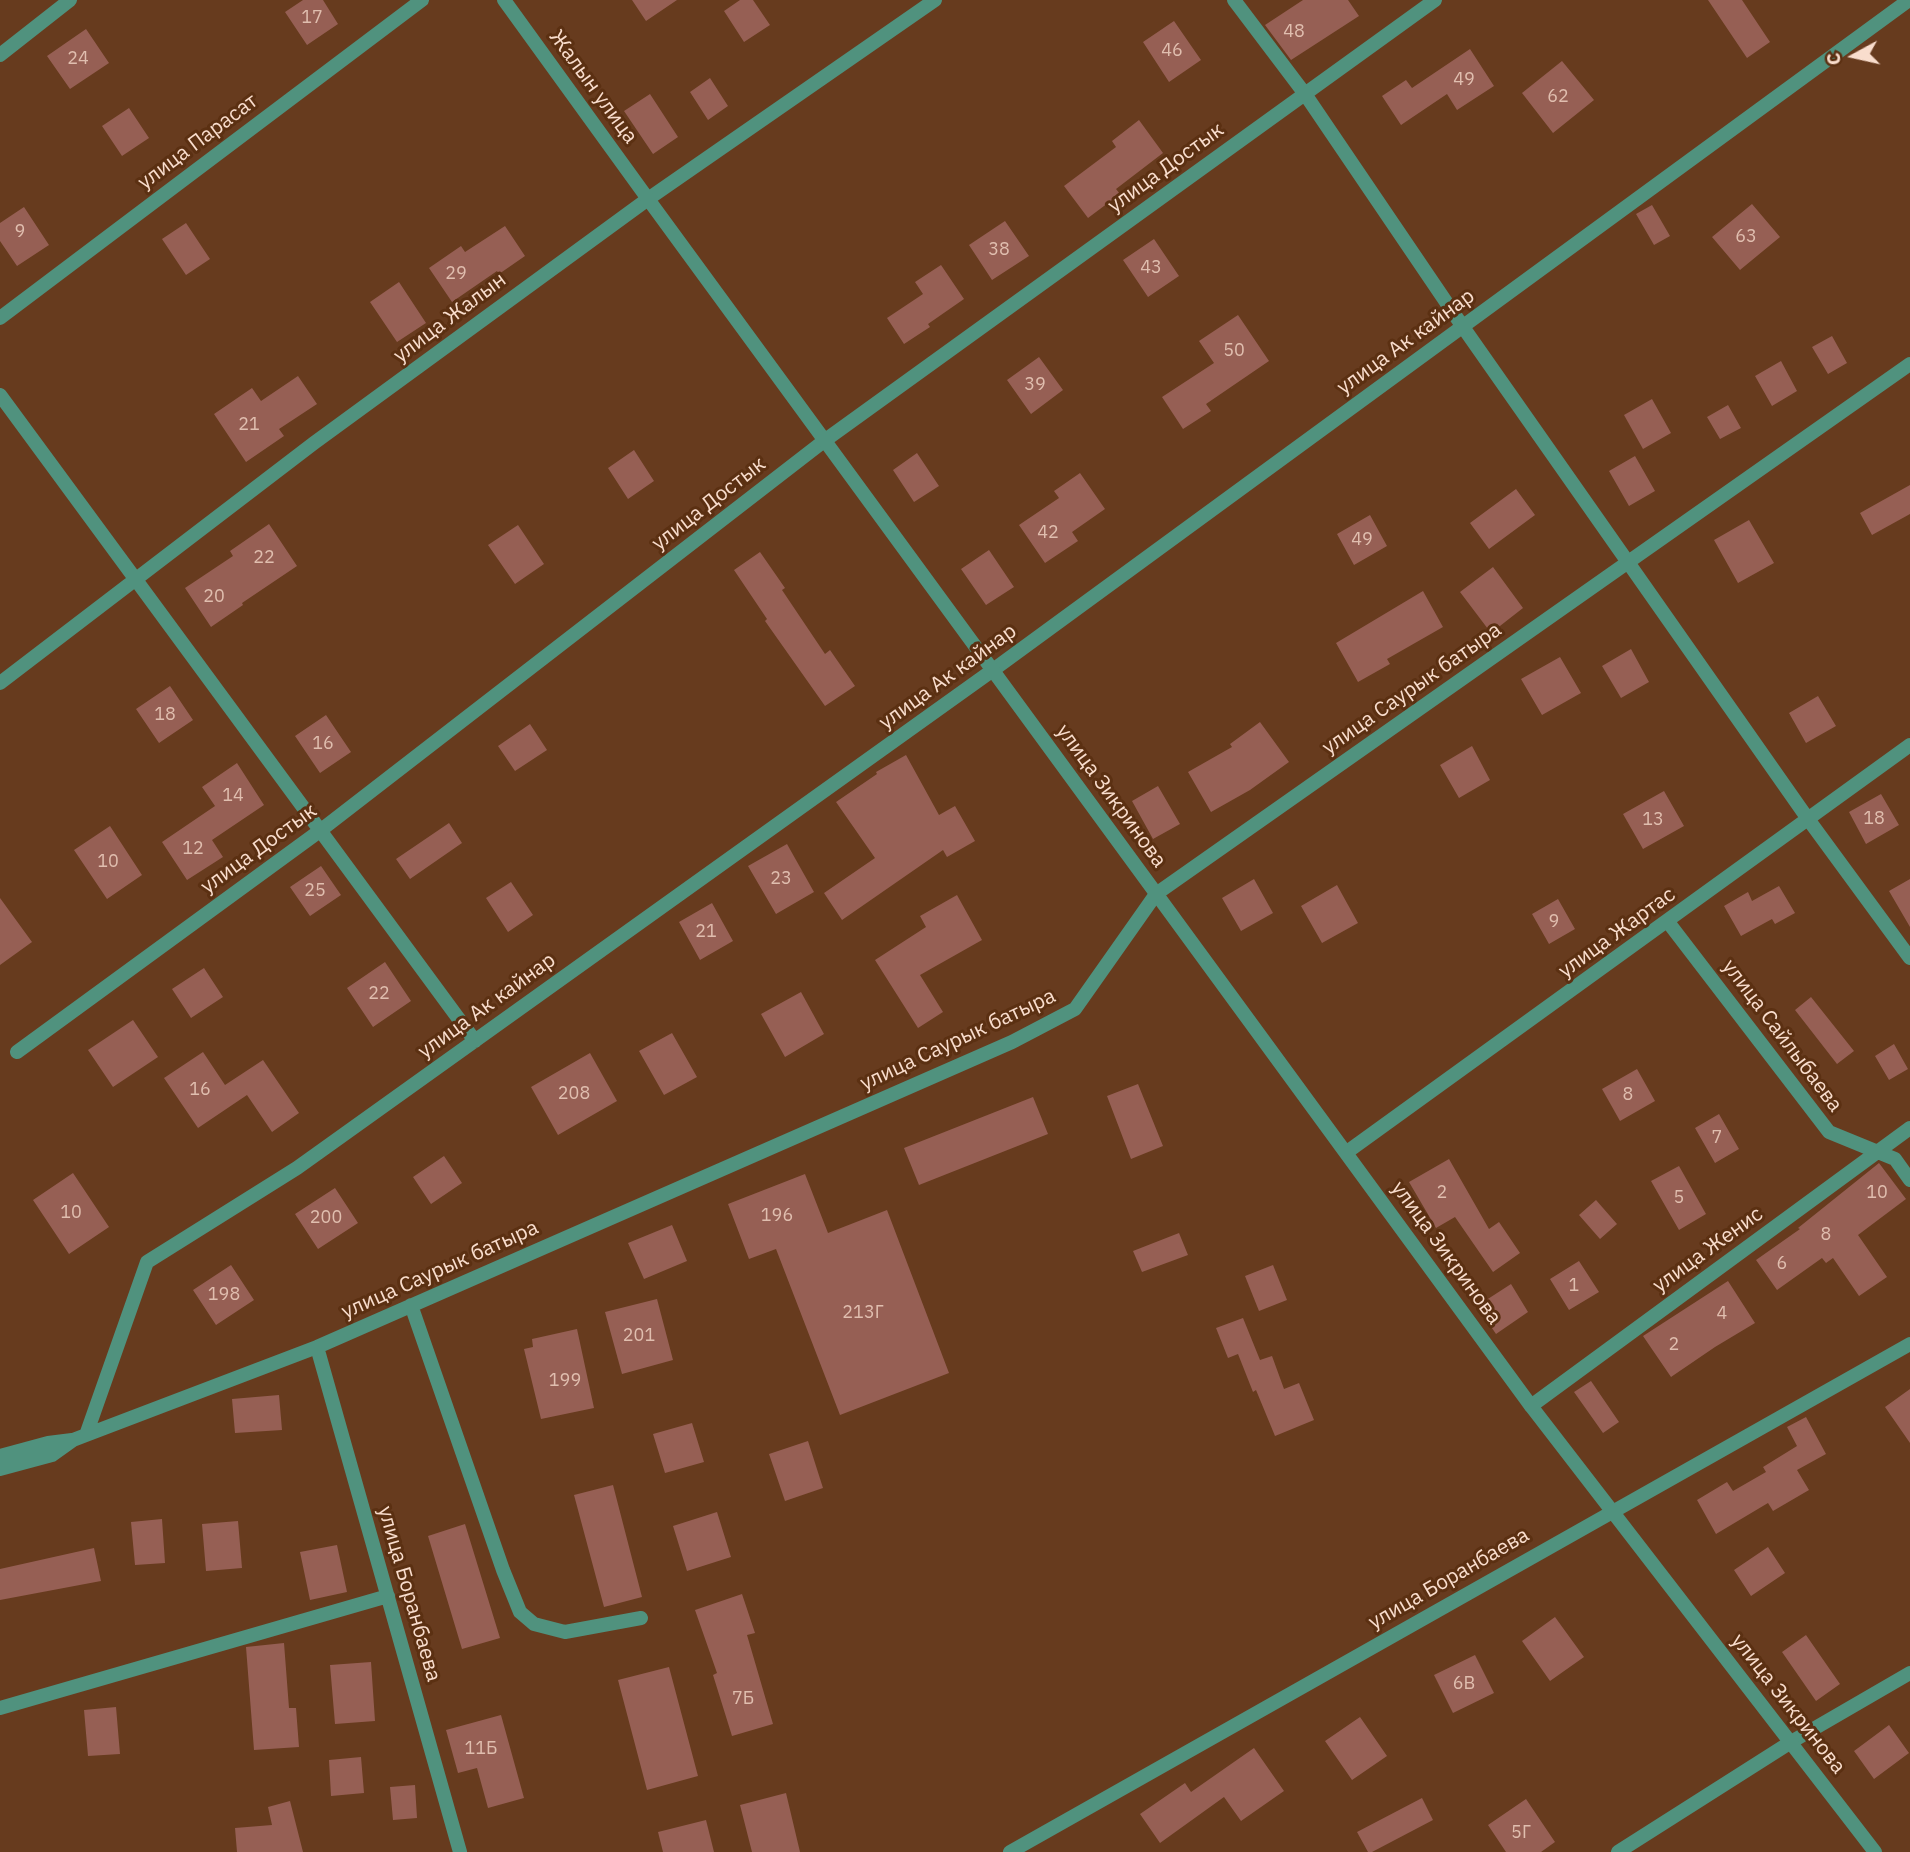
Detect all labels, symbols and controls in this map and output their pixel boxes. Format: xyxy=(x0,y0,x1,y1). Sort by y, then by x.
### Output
house number: 17 xyxy=(301,7,323,29)
house number: 48 xyxy=(1283,21,1305,43)
north arrow xyxy=(1819,21,1889,91)
street label: Жалын улица xyxy=(543,25,643,149)
house number: 46 xyxy=(1161,40,1183,62)
house number: 24 xyxy=(67,48,89,70)
text: С xyxy=(1820,51,1846,67)
house number: 49 xyxy=(1453,69,1475,91)
house number: 62 xyxy=(1547,86,1569,108)
street label: улица Парасат xyxy=(133,89,263,195)
street label: улица Достык xyxy=(1103,117,1229,219)
house number: 9 xyxy=(15,221,25,243)
house number: 63 xyxy=(1735,226,1757,248)
house number: 38 xyxy=(988,239,1010,261)
house number: 43 xyxy=(1140,257,1162,279)
house number: 29 xyxy=(445,263,467,285)
street label: улица Жалын xyxy=(389,267,511,369)
street label: улица Ак кайнар xyxy=(1332,284,1480,400)
house number: 50 xyxy=(1223,340,1245,362)
house number: 39 xyxy=(1024,374,1046,396)
house number: 21 xyxy=(238,414,260,436)
street label: улица Достык xyxy=(647,452,771,556)
house number: 42 xyxy=(1037,522,1059,544)
house number: 49 xyxy=(1351,529,1373,551)
house number: 22 xyxy=(253,547,275,569)
house number: 20 xyxy=(203,586,225,608)
street label: улица Саурык батыра xyxy=(1318,618,1506,760)
street label: улица Ак кайнар xyxy=(874,619,1022,735)
house number: 18 xyxy=(154,704,176,726)
street label: улица Зикринова xyxy=(1051,719,1171,873)
house number: 16 xyxy=(312,733,334,755)
house number: 14 xyxy=(222,785,244,807)
street label: улица Достык xyxy=(196,798,322,900)
house number: 18 xyxy=(1863,808,1885,830)
house number: 13 xyxy=(1642,809,1664,831)
house number: 12 xyxy=(182,838,204,860)
house number: 10 xyxy=(97,851,119,873)
house number: 23 xyxy=(770,868,792,890)
house number: 25 xyxy=(304,880,326,902)
street label: улица Жартас xyxy=(1554,882,1680,984)
house number: 9 xyxy=(1549,911,1559,933)
house number: 21 xyxy=(695,921,717,943)
street label: улица Ак кайнар xyxy=(413,948,561,1064)
street label: улица Сайлыбаева xyxy=(1717,955,1847,1117)
house number: 22 xyxy=(368,983,390,1005)
street label: улица Саурык батыра xyxy=(856,984,1060,1096)
house number: 16 xyxy=(189,1079,211,1101)
house number: 208 xyxy=(558,1083,590,1105)
house number: 8 xyxy=(1623,1084,1633,1106)
house number: 7 xyxy=(1712,1127,1722,1149)
street label: улица Зикринова xyxy=(1386,1176,1506,1330)
house number: 2 xyxy=(1437,1182,1447,1204)
house number: 10 xyxy=(1866,1182,1888,1204)
house number: 5 xyxy=(1674,1187,1684,1209)
house number: 10 xyxy=(60,1202,82,1224)
street label: улица Женис xyxy=(1648,1202,1768,1298)
house number: 196 xyxy=(761,1205,793,1227)
house number: 200 xyxy=(310,1207,342,1229)
street label: улица Саурык батыра xyxy=(338,1215,542,1325)
house number: 8 xyxy=(1821,1224,1831,1246)
house number: 6 xyxy=(1777,1253,1787,1275)
house number: 1 xyxy=(1569,1275,1579,1297)
house number: 198 xyxy=(208,1284,240,1306)
house number: 213Г xyxy=(842,1302,884,1324)
house number: 4 xyxy=(1717,1303,1727,1325)
house number: 201 xyxy=(623,1325,655,1347)
house number: 2 xyxy=(1669,1334,1679,1356)
house number: 199 xyxy=(549,1370,581,1392)
street label: улица Боранбаева xyxy=(372,1503,446,1685)
street label: улица Боранбаева xyxy=(1364,1523,1534,1635)
street label: улица Зикринова xyxy=(1725,1629,1851,1779)
house number: 6В xyxy=(1453,1673,1475,1695)
house number: 7Б xyxy=(732,1688,754,1710)
house number: 11Б xyxy=(464,1738,498,1760)
house number: 5Г xyxy=(1511,1822,1531,1844)

